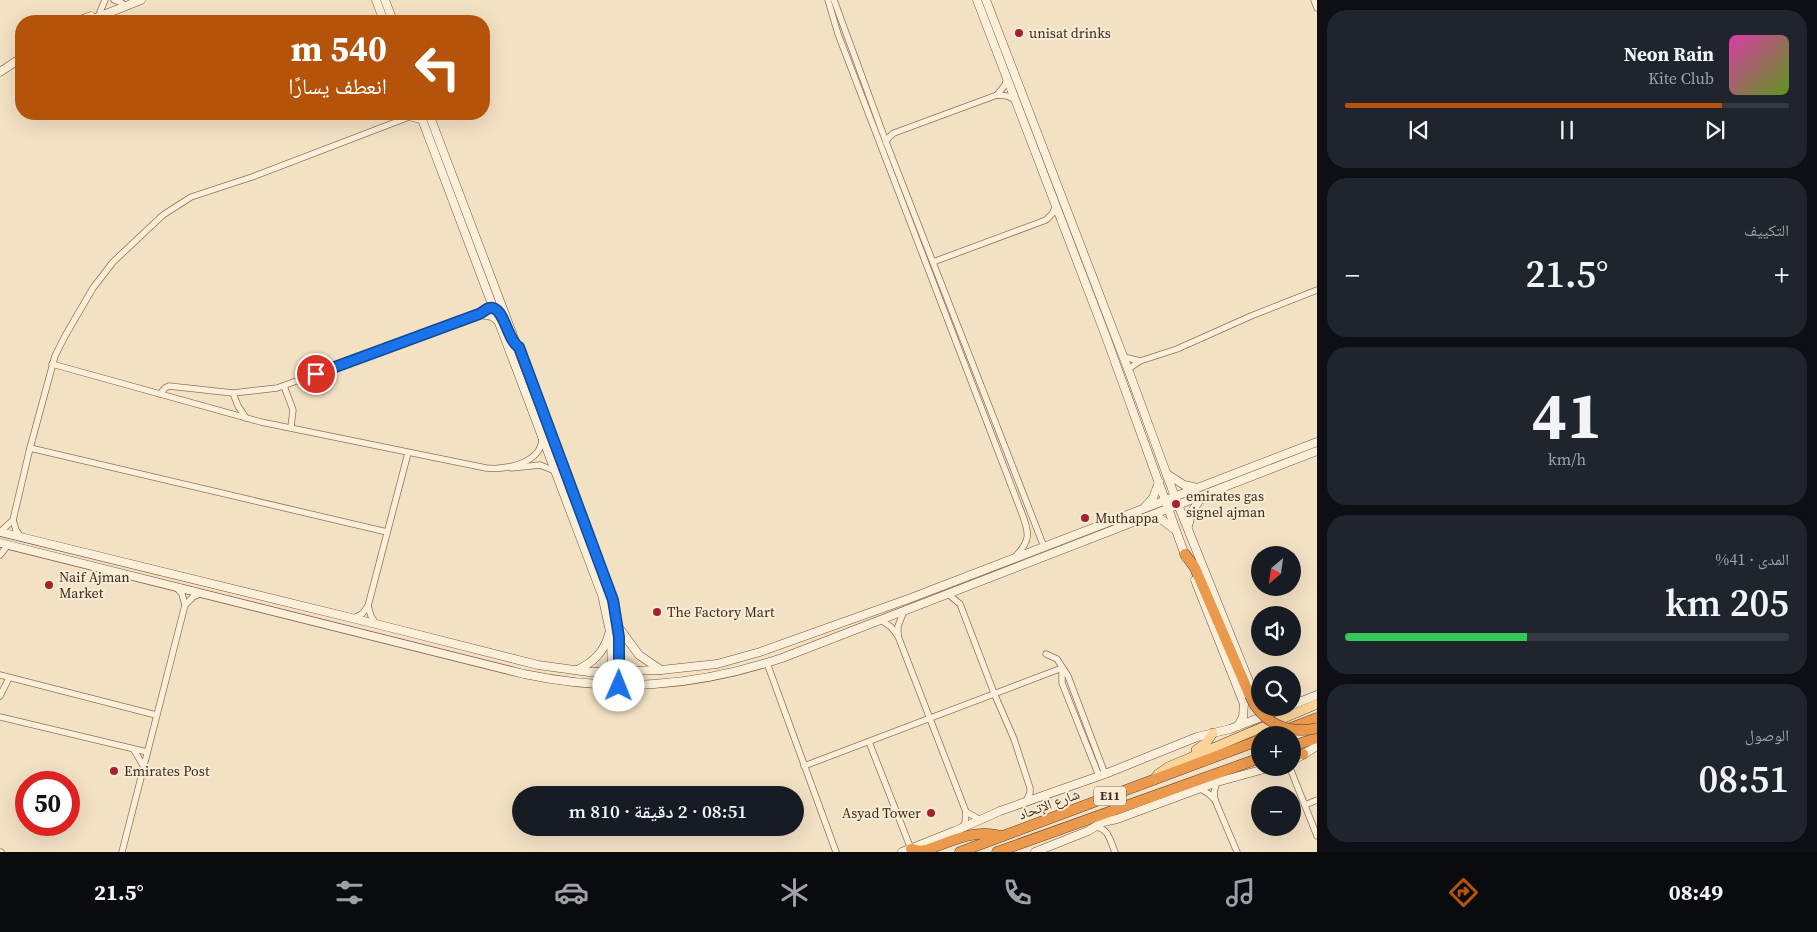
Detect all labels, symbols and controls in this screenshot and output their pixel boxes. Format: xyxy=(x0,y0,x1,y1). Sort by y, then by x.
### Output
place label: unisat drinks xyxy=(1029,23,1111,43)
text: 540 m xyxy=(291,25,387,73)
marker: unisat drinks xyxy=(1013,27,1025,39)
icon: left xyxy=(405,35,470,100)
text: Neon Rain xyxy=(1624,41,1714,67)
text: Kite Club xyxy=(1648,67,1714,89)
text: انعطف يسارًا xyxy=(288,71,387,101)
icon: previous xyxy=(1405,116,1433,144)
icon: pause xyxy=(1553,116,1581,144)
icon: next xyxy=(1701,116,1729,144)
text: التكييف xyxy=(1744,219,1789,241)
text: 21.5° xyxy=(1525,248,1609,300)
text: − xyxy=(1345,256,1360,294)
text: + xyxy=(1774,256,1789,294)
pin xyxy=(295,353,337,395)
icon: arrive xyxy=(302,360,330,388)
text: 41 xyxy=(1532,371,1602,460)
text: km/h xyxy=(1548,448,1586,470)
place label: emirates gas signel ajman xyxy=(1186,486,1266,522)
marker: emirates gas signel ajman xyxy=(1170,498,1182,510)
place label: Muthappa xyxy=(1095,508,1159,528)
marker: Muthappa xyxy=(1079,512,1091,524)
north arrow xyxy=(1251,546,1301,596)
map controls xyxy=(1251,546,1301,836)
text: المدى · 41% xyxy=(1715,548,1789,570)
place label: Naif Ajman Market xyxy=(59,567,130,603)
text: 205 km xyxy=(1665,577,1789,629)
marker: Naif Ajman Market xyxy=(43,579,55,591)
place label: The Factory Mart xyxy=(667,602,775,622)
marker: The Factory Mart xyxy=(651,606,663,618)
button: sound xyxy=(1251,606,1301,656)
position arrow xyxy=(592,659,644,711)
button: search xyxy=(1251,666,1301,716)
text: الوصول xyxy=(1745,724,1789,746)
button: + xyxy=(1251,726,1301,776)
text: 08:51 xyxy=(1699,753,1789,805)
place label: Emirates Post xyxy=(124,761,210,781)
marker: Emirates Post xyxy=(108,765,120,777)
speed limit sign: 50 xyxy=(15,771,80,836)
street label: شارع الإتحاد xyxy=(1016,784,1082,824)
road number: E11 xyxy=(1094,786,1126,806)
button: − xyxy=(1251,786,1301,836)
text: 08:51 · 2 دقيقة · 810 m xyxy=(569,798,747,824)
place label: Asyad Tower xyxy=(842,803,921,823)
marker: Asyad Tower xyxy=(925,807,937,819)
icon: filters xyxy=(332,875,367,910)
icon: car xyxy=(554,875,589,910)
icon: climate xyxy=(777,875,812,910)
icon: phone xyxy=(1000,875,1035,910)
icon: music xyxy=(1223,875,1258,910)
icon: directions xyxy=(1446,875,1481,910)
text: 21.5° xyxy=(94,877,144,907)
text: 08:49 xyxy=(1669,877,1723,907)

